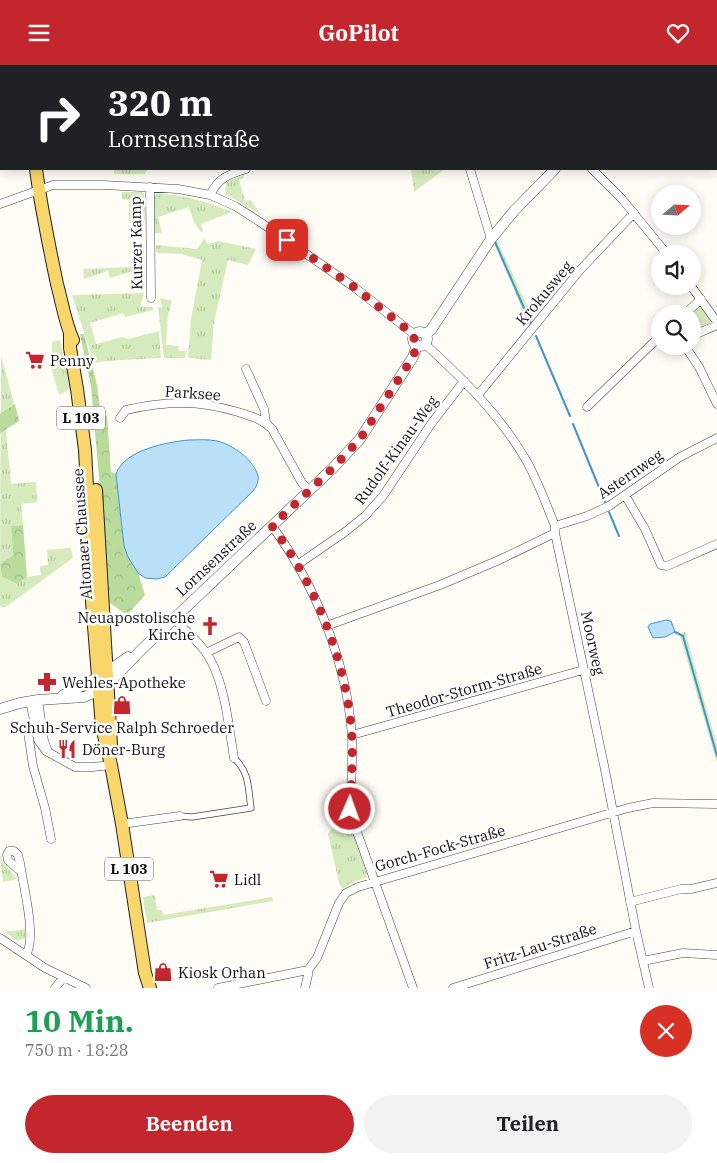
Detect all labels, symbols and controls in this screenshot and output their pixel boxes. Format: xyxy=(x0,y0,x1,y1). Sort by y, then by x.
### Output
text: GoPilot xyxy=(318,18,399,47)
icon: menu xyxy=(25,19,53,47)
icon: heart xyxy=(664,19,692,47)
text: 320 m xyxy=(108,80,213,126)
icon: right xyxy=(25,85,90,150)
text: Lornsenstraße xyxy=(108,124,260,153)
north arrow xyxy=(651,185,701,235)
map controls xyxy=(651,185,701,355)
street label: Kurzer Kamp xyxy=(126,196,146,290)
pin xyxy=(266,219,308,261)
icon: arrive xyxy=(273,226,301,254)
button: sound xyxy=(651,245,701,295)
street label: Krokusweg xyxy=(512,257,576,329)
button: search xyxy=(651,305,701,355)
supermarket icon: Penny xyxy=(24,349,46,371)
place label: Penny xyxy=(50,351,94,370)
street label: Parksee xyxy=(164,382,222,404)
street label: Rudolf-Kinau-Weg xyxy=(350,392,442,508)
road number: L 103 xyxy=(57,407,105,429)
street label: Asternweg xyxy=(594,445,666,503)
street label: Altonaer Chaussee xyxy=(68,468,96,600)
street label: Lornsenstraße xyxy=(172,516,260,600)
place label: Neuapostolische Kirche xyxy=(77,608,195,644)
street label: Moorweg xyxy=(577,609,609,677)
church icon: Neuapostolische Kirche xyxy=(199,615,221,637)
street label: Theodor-Storm-Straße xyxy=(384,659,544,721)
pharmacy icon: Wehles-Apotheke xyxy=(36,671,58,693)
place label: Wehles-Apotheke xyxy=(62,673,186,692)
shop icon: Schuh-Service Ralph Schroeder xyxy=(111,694,133,716)
place label: Schuh-Service Ralph Schroeder xyxy=(10,718,234,737)
restaurant icon: Döner-Burg xyxy=(56,738,78,760)
place label: Döner-Burg xyxy=(82,740,165,759)
position arrow xyxy=(323,782,375,834)
street label: Gorch-Fock-Straße xyxy=(373,820,507,876)
road number: L 103 xyxy=(105,857,153,881)
supermarket icon: Lidl xyxy=(208,868,230,890)
place label: Lidl xyxy=(234,870,261,889)
street label: Fritz-Lau-Straße xyxy=(481,919,599,973)
shop icon: Kiosk Orhan xyxy=(152,961,174,983)
place label: Kiosk Orhan xyxy=(178,963,266,982)
text: 10 Min. xyxy=(25,1001,134,1040)
button: close xyxy=(640,1005,692,1057)
text: 750 m · 18:28 xyxy=(25,1040,128,1060)
button: Beenden xyxy=(25,1095,354,1153)
button: Teilen xyxy=(364,1095,692,1153)

